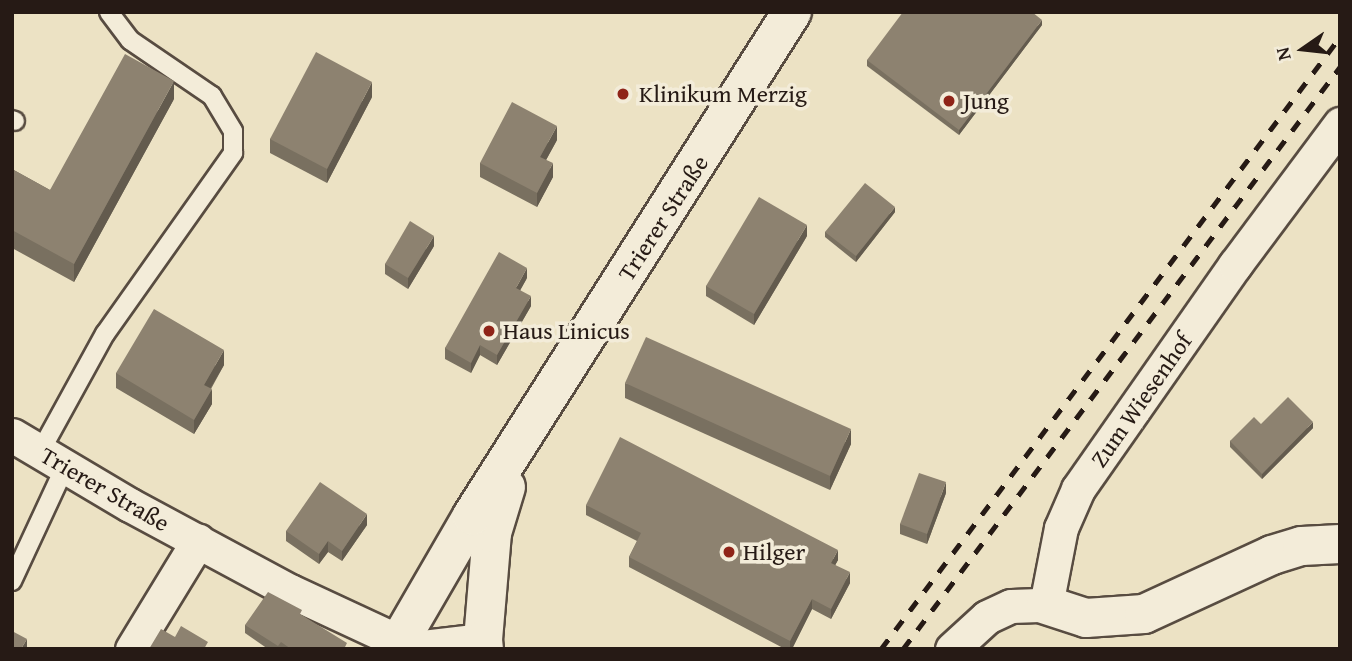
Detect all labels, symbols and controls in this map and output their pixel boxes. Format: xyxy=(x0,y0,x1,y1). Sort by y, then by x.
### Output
north arrow xyxy=(1268,14,1338,84)
text: N xyxy=(1268,45,1298,64)
place label: Klinikum Merzig xyxy=(639,80,807,108)
marker: Klinikum Merzig xyxy=(613,84,633,104)
place label: Jung xyxy=(963,87,1009,115)
marker: Jung xyxy=(941,93,957,109)
street label: Trierer Straße xyxy=(612,150,714,286)
place label: Haus Linicus xyxy=(503,317,630,345)
marker: Haus Linicus xyxy=(481,323,497,339)
street label: Zum Wiesenhof xyxy=(1084,328,1198,472)
street label: Trierer Straße xyxy=(36,441,174,537)
place label: Hilger xyxy=(743,538,805,566)
marker: Hilger xyxy=(721,544,737,560)

